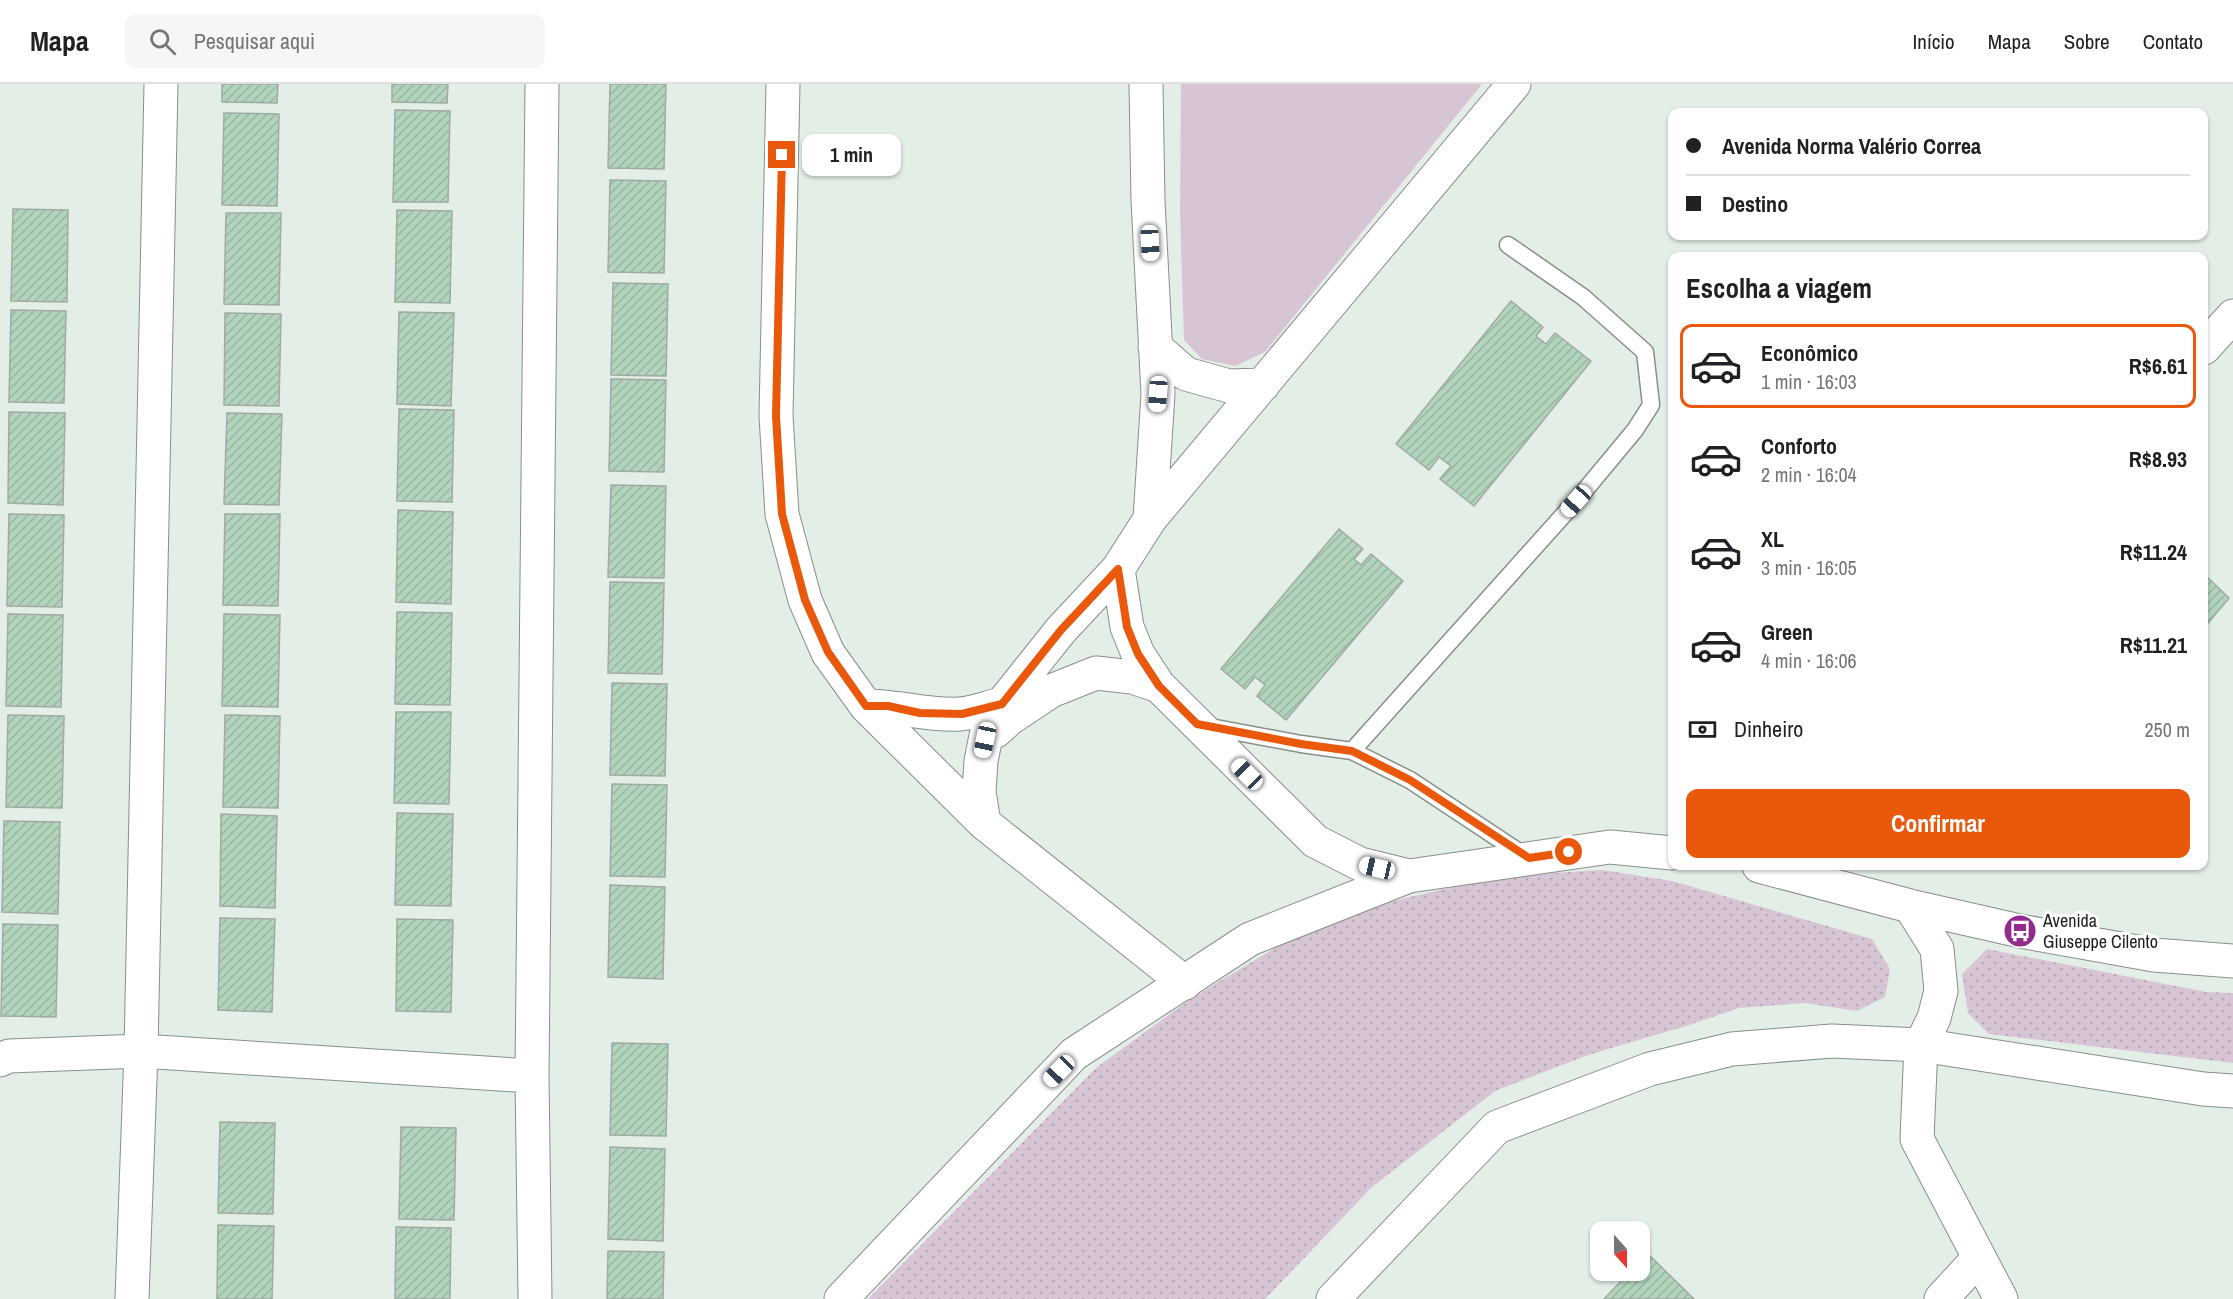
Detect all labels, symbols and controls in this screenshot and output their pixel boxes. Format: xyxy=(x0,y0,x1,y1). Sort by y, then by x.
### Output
search box xyxy=(125,14,545,68)
text: Mapa xyxy=(30,22,89,60)
icon: search xyxy=(146,25,179,58)
text: Pesquisar aqui xyxy=(194,26,315,56)
text: Início xyxy=(1913,27,1955,56)
text: Mapa xyxy=(1988,27,2031,56)
text: Sobre xyxy=(2064,27,2110,56)
text: Contato xyxy=(2143,27,2203,56)
text: Avenida Norma Valério Correa xyxy=(1722,131,1981,161)
callout: 1 min xyxy=(803,134,902,176)
route end xyxy=(768,141,795,168)
text: 1 min xyxy=(830,141,873,168)
text: Destino xyxy=(1722,189,1788,219)
car xyxy=(1140,225,1160,261)
text: Escolha a viagem xyxy=(1686,270,1872,306)
text: Econômico xyxy=(1761,338,1858,368)
icon: car xyxy=(1689,339,1743,393)
text: R$6.61 xyxy=(2129,351,2187,381)
text: 1 min · 16:03 xyxy=(1761,368,1857,395)
car xyxy=(1148,375,1168,413)
text: Conforto xyxy=(1761,431,1837,461)
icon: car xyxy=(1689,432,1743,486)
text: R$8.93 xyxy=(2129,444,2187,474)
text: 2 min · 16:04 xyxy=(1761,461,1857,488)
car xyxy=(1557,482,1595,520)
text: XL xyxy=(1761,524,1784,554)
icon: car xyxy=(1689,525,1743,579)
text: R$11.24 xyxy=(2120,537,2187,567)
text: 3 min · 16:05 xyxy=(1761,554,1857,581)
text: Green xyxy=(1761,617,1813,647)
icon: car xyxy=(1689,618,1743,672)
text: R$11.21 xyxy=(2120,630,2187,660)
text: 4 min · 16:06 xyxy=(1761,647,1857,674)
icon: cash xyxy=(1686,713,1719,746)
text: Dinheiro xyxy=(1734,714,1803,744)
text: 250 m xyxy=(2144,716,2190,743)
car xyxy=(972,721,998,759)
car xyxy=(1228,755,1266,793)
button: Confirmar xyxy=(1686,789,2190,858)
route start xyxy=(1555,838,1582,865)
car xyxy=(1357,855,1397,881)
place label: Avenida Giuseppe Cilento xyxy=(2042,908,2158,954)
bus stop icon: Avenida Giuseppe Cilento xyxy=(2002,913,2038,949)
car xyxy=(1040,1052,1078,1090)
north arrow xyxy=(1590,1221,1650,1281)
map controls xyxy=(1590,1221,1650,1281)

